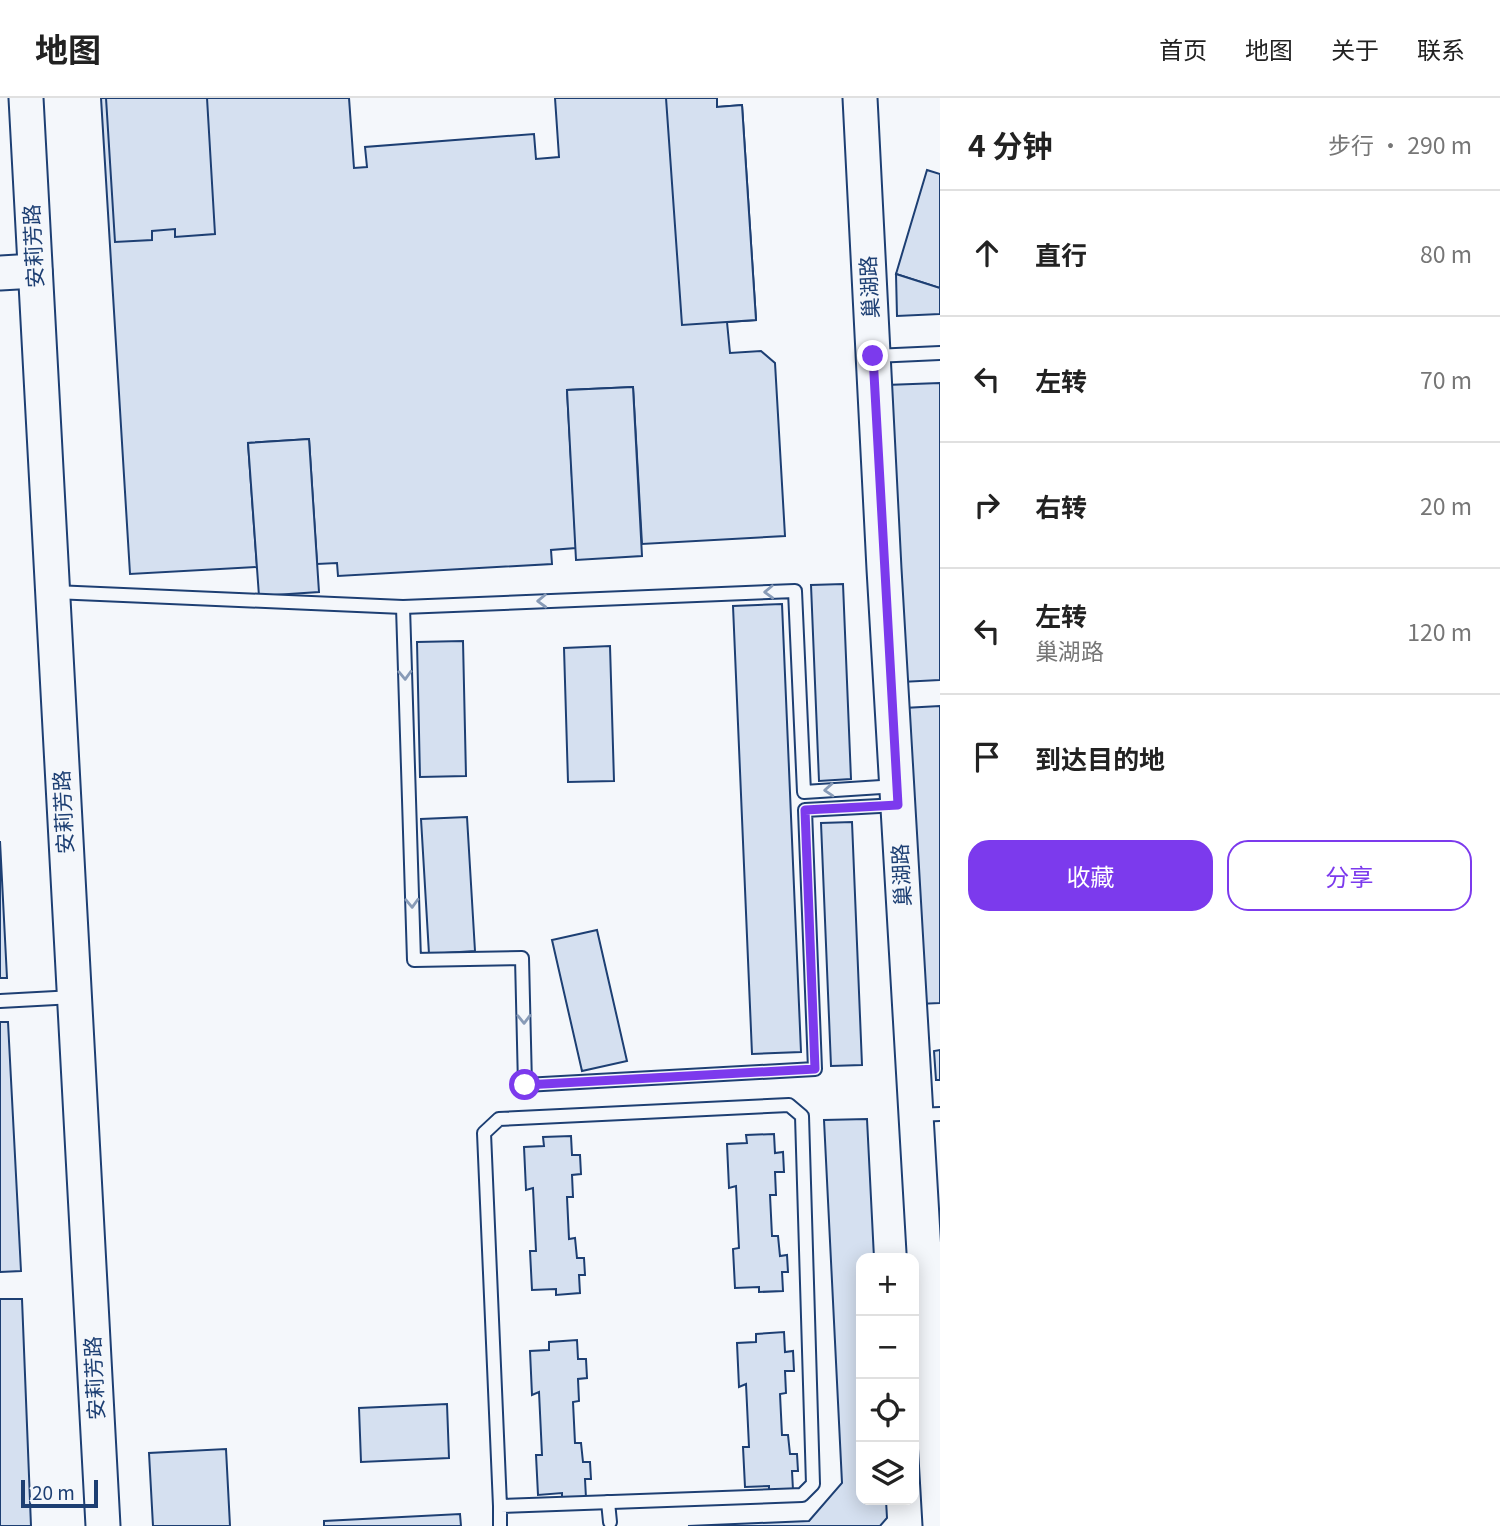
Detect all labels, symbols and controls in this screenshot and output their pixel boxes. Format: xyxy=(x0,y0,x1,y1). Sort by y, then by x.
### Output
text: 地图 xyxy=(35,24,101,72)
text: 首页 xyxy=(1159,31,1207,66)
text: 地图 xyxy=(1245,31,1293,66)
text: 关于 xyxy=(1331,31,1379,66)
text: 联系 xyxy=(1417,31,1465,66)
text: 4 分钟 xyxy=(968,122,1053,166)
text: 步行 · 290 m xyxy=(1328,127,1472,161)
street label: 安莉芳路 xyxy=(15,203,49,289)
icon: ahead xyxy=(968,234,1006,272)
text: 直行 xyxy=(1035,235,1087,272)
text: 80 m xyxy=(1420,236,1472,270)
street label: 巢湖路 xyxy=(851,255,885,319)
route end xyxy=(857,340,888,371)
icon: left xyxy=(968,360,1006,398)
text: 左转 xyxy=(1035,361,1087,398)
text: 70 m xyxy=(1420,362,1472,396)
icon: right xyxy=(968,486,1006,524)
text: 右转 xyxy=(1035,487,1087,524)
text: 20 m xyxy=(1420,488,1472,522)
one-way arrow xyxy=(763,584,774,599)
one-way arrow xyxy=(536,594,547,609)
text: 左转 xyxy=(1035,596,1087,633)
icon: left xyxy=(968,612,1006,650)
text: 120 m xyxy=(1407,614,1472,648)
text: 巢湖路 xyxy=(1035,633,1104,667)
one-way arrow xyxy=(397,671,413,681)
icon: arrive xyxy=(968,738,1006,776)
text: 到达目的地 xyxy=(1035,739,1165,776)
street label: 安莉芳路 xyxy=(45,769,79,855)
one-way arrow xyxy=(823,783,834,798)
button: 收藏 xyxy=(968,840,1213,911)
button: 分享 xyxy=(1227,840,1472,911)
street label: 巢湖路 xyxy=(883,843,917,907)
one-way arrow xyxy=(404,898,420,909)
one-way arrow xyxy=(516,1014,531,1025)
route start xyxy=(509,1069,540,1100)
map controls xyxy=(856,1253,919,1505)
button: + xyxy=(856,1253,919,1316)
button: − xyxy=(856,1316,919,1379)
street label: 安莉芳路 xyxy=(76,1335,110,1421)
button: locate xyxy=(856,1379,919,1442)
button: layers xyxy=(856,1442,919,1505)
scale bar xyxy=(21,1477,98,1509)
text: 20 m xyxy=(32,1478,75,1505)

